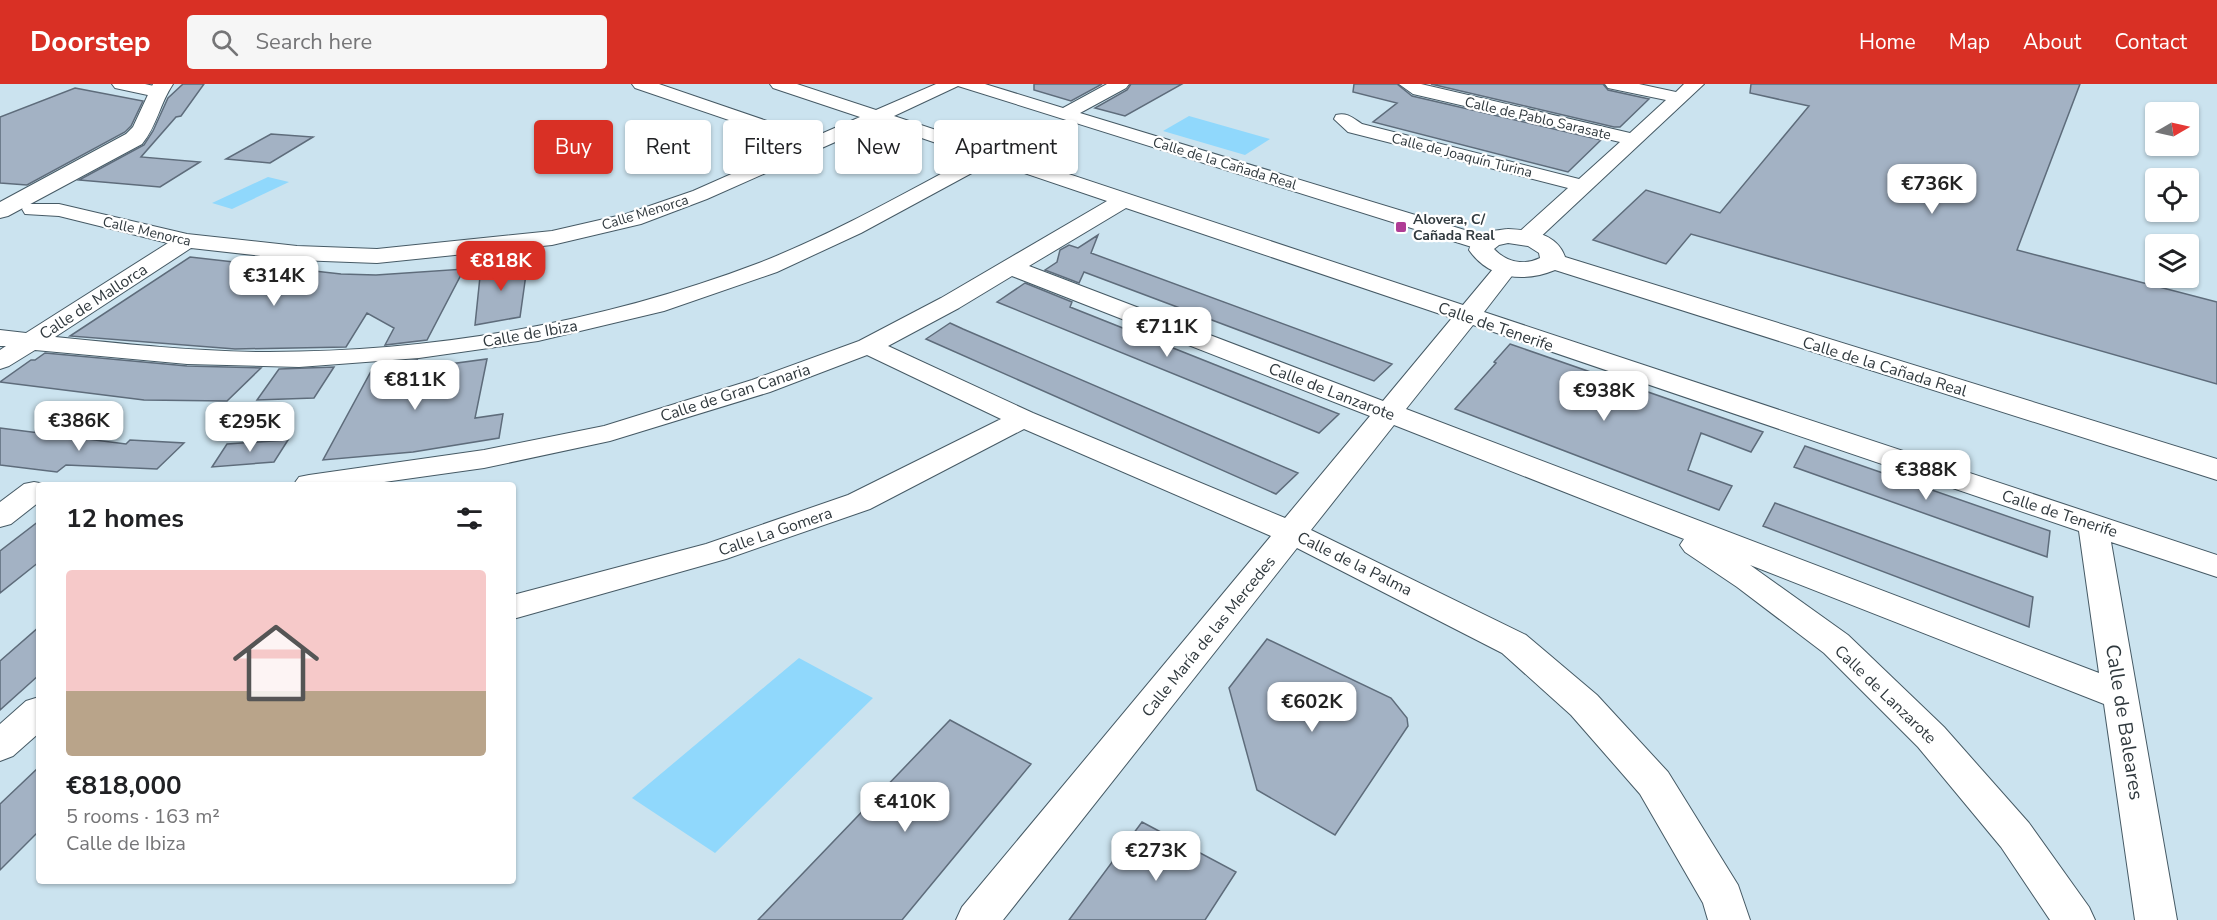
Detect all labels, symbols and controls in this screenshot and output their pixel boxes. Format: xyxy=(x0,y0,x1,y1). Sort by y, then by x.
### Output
search box xyxy=(187,15,607,69)
text: Doorstep xyxy=(30,23,151,61)
icon: search xyxy=(208,26,241,59)
text: Search here xyxy=(256,27,372,57)
text: Home xyxy=(1859,28,1916,56)
text: Map xyxy=(1949,28,1990,56)
text: About xyxy=(2023,28,2081,56)
text: Contact xyxy=(2114,28,2187,56)
street label: Calle de Pablo Sarasate xyxy=(1463,92,1613,145)
north arrow xyxy=(2145,102,2199,156)
map controls xyxy=(2145,102,2199,288)
chip: Buy xyxy=(534,120,613,174)
chip: Rent xyxy=(625,120,711,174)
chip: Filters xyxy=(723,120,823,174)
chip: New xyxy=(835,120,922,174)
chip: Apartment xyxy=(934,120,1078,174)
street label: Calle de Joaquín Turina xyxy=(1389,129,1534,182)
street label: Calle de la Cañada Real xyxy=(1151,133,1300,195)
pin: €736K xyxy=(1890,164,1974,215)
button: locate xyxy=(2145,168,2199,222)
text: €736K xyxy=(1901,170,1963,197)
street label: Calle Menorca xyxy=(599,190,691,235)
place label: Alovera, C/ Cañada Real xyxy=(1413,210,1495,245)
street label: Calle Menorca xyxy=(101,212,193,251)
marker: Alovera, C/ Cañada Real xyxy=(1394,220,1408,234)
button: layers xyxy=(2145,234,2199,288)
pin: €818K xyxy=(459,241,543,292)
text: €818K xyxy=(470,247,532,274)
pin: €314K xyxy=(232,256,316,307)
street label: Calle de Mallorca xyxy=(35,259,152,345)
text: €314K xyxy=(243,262,305,289)
street label: Calle de Tenerife xyxy=(1435,297,1556,357)
pin: €711K xyxy=(1125,307,1209,358)
text: €711K xyxy=(1136,313,1198,340)
street label: Calle de Ibiza xyxy=(481,315,579,353)
street label: Calle de la Cañada Real xyxy=(1800,331,1970,403)
street label: Calle de Gran Canaria xyxy=(658,358,813,428)
street label: Calle de Lanzarote xyxy=(1265,358,1398,426)
pin: €811K xyxy=(373,360,457,411)
text: €811K xyxy=(384,366,446,393)
pin: €938K xyxy=(1562,371,1646,422)
text: €938K xyxy=(1573,377,1635,404)
pin: €386K xyxy=(37,401,121,452)
pin: €295K xyxy=(208,402,292,453)
text: €386K xyxy=(48,407,110,434)
text: €295K xyxy=(219,408,281,435)
pin: €388K xyxy=(1884,450,1968,501)
text: €388K xyxy=(1895,456,1957,483)
street label: Calle de Tenerife xyxy=(1999,485,2120,543)
text: 12 homes xyxy=(66,501,184,536)
icon: filters xyxy=(453,502,486,535)
street label: Calle La Gomera xyxy=(715,502,835,562)
street label: Calle de la Palma xyxy=(1293,527,1416,601)
street label: Calle María de las Mercedes xyxy=(1137,551,1281,722)
icon: home xyxy=(222,609,330,717)
street label: Calle de Lanzarote xyxy=(1830,640,1941,749)
street label: Calle de Baleares xyxy=(2099,642,2150,802)
pin: €602K xyxy=(1270,682,1354,733)
text: €602K xyxy=(1281,688,1343,715)
text: €818,000 xyxy=(66,768,182,803)
pin: €410K xyxy=(863,782,947,833)
text: €410K xyxy=(874,788,936,815)
text: 5 rooms · 163 m² xyxy=(66,803,220,830)
text: Calle de Ibiza xyxy=(66,830,186,857)
pin: €273K xyxy=(1114,831,1198,882)
text: €273K xyxy=(1125,837,1187,864)

